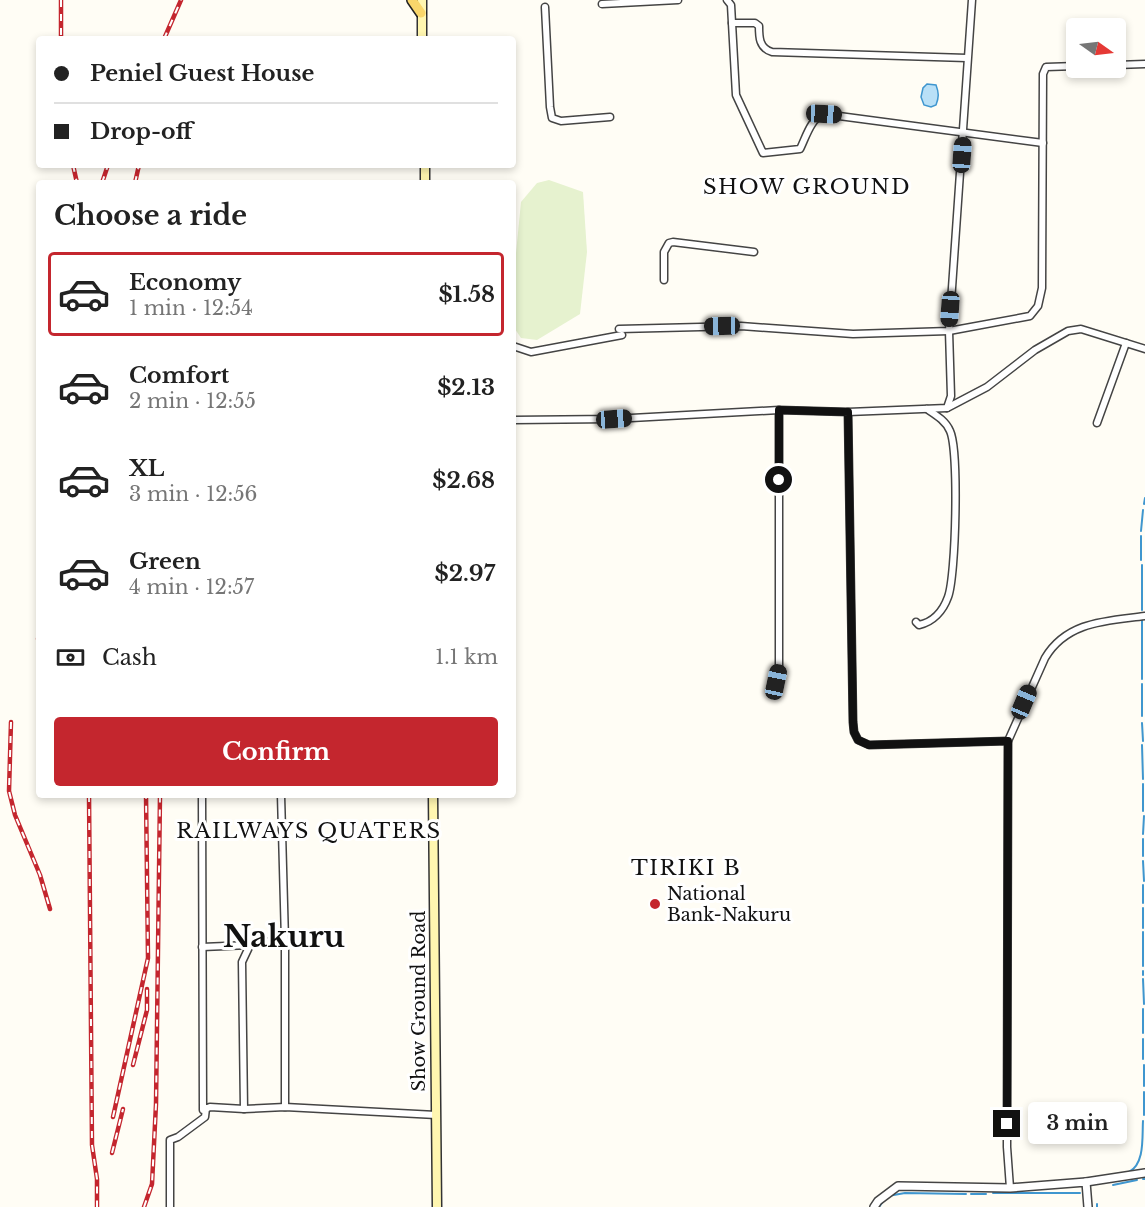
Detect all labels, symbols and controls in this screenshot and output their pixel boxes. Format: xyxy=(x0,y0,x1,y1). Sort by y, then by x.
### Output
north arrow xyxy=(1066,18,1126,78)
map controls xyxy=(1066,18,1126,78)
text: Peniel Guest House xyxy=(90,60,314,87)
car xyxy=(806,104,842,124)
text: Drop-off xyxy=(90,118,192,145)
car xyxy=(952,136,972,174)
district label: SHOW GROUND xyxy=(703,174,911,200)
text: Choose a ride xyxy=(54,199,247,232)
icon: car xyxy=(57,267,111,321)
text: Economy xyxy=(129,269,241,296)
text: $1.58 xyxy=(438,281,495,308)
car xyxy=(940,290,960,328)
text: 1 min · 12:54 xyxy=(129,296,253,320)
car xyxy=(704,317,740,335)
icon: car xyxy=(57,360,111,414)
text: Comfort xyxy=(129,362,229,389)
text: $2.13 xyxy=(437,374,495,401)
text: 2 min · 12:55 xyxy=(129,389,256,413)
car xyxy=(595,409,633,429)
icon: car xyxy=(57,453,111,507)
text: XL xyxy=(129,455,164,482)
route start xyxy=(765,466,792,493)
text: $2.68 xyxy=(432,467,495,494)
text: 3 min · 12:56 xyxy=(129,482,257,506)
icon: car xyxy=(57,546,111,600)
text: Green xyxy=(129,548,201,575)
text: $2.97 xyxy=(435,560,495,587)
text: 4 min · 12:57 xyxy=(129,575,254,599)
icon: cash xyxy=(54,641,87,674)
text: Cash xyxy=(102,644,157,671)
text: 1.1 km xyxy=(435,645,498,669)
car xyxy=(763,663,789,701)
car xyxy=(1009,682,1039,722)
button: Confirm xyxy=(54,717,498,786)
district label: RAILWAYS QUATERS xyxy=(176,818,442,844)
district label: TIRIKI B xyxy=(631,855,741,881)
place label: National Bank-Nakuru xyxy=(667,883,791,926)
marker: National Bank-Nakuru xyxy=(648,897,662,911)
street label: Show Ground Road xyxy=(408,911,430,1091)
district label: Nakuru xyxy=(223,918,345,955)
callout: 3 min xyxy=(1028,1103,1127,1145)
route end xyxy=(993,1110,1020,1137)
text: 3 min xyxy=(1047,1111,1108,1135)

